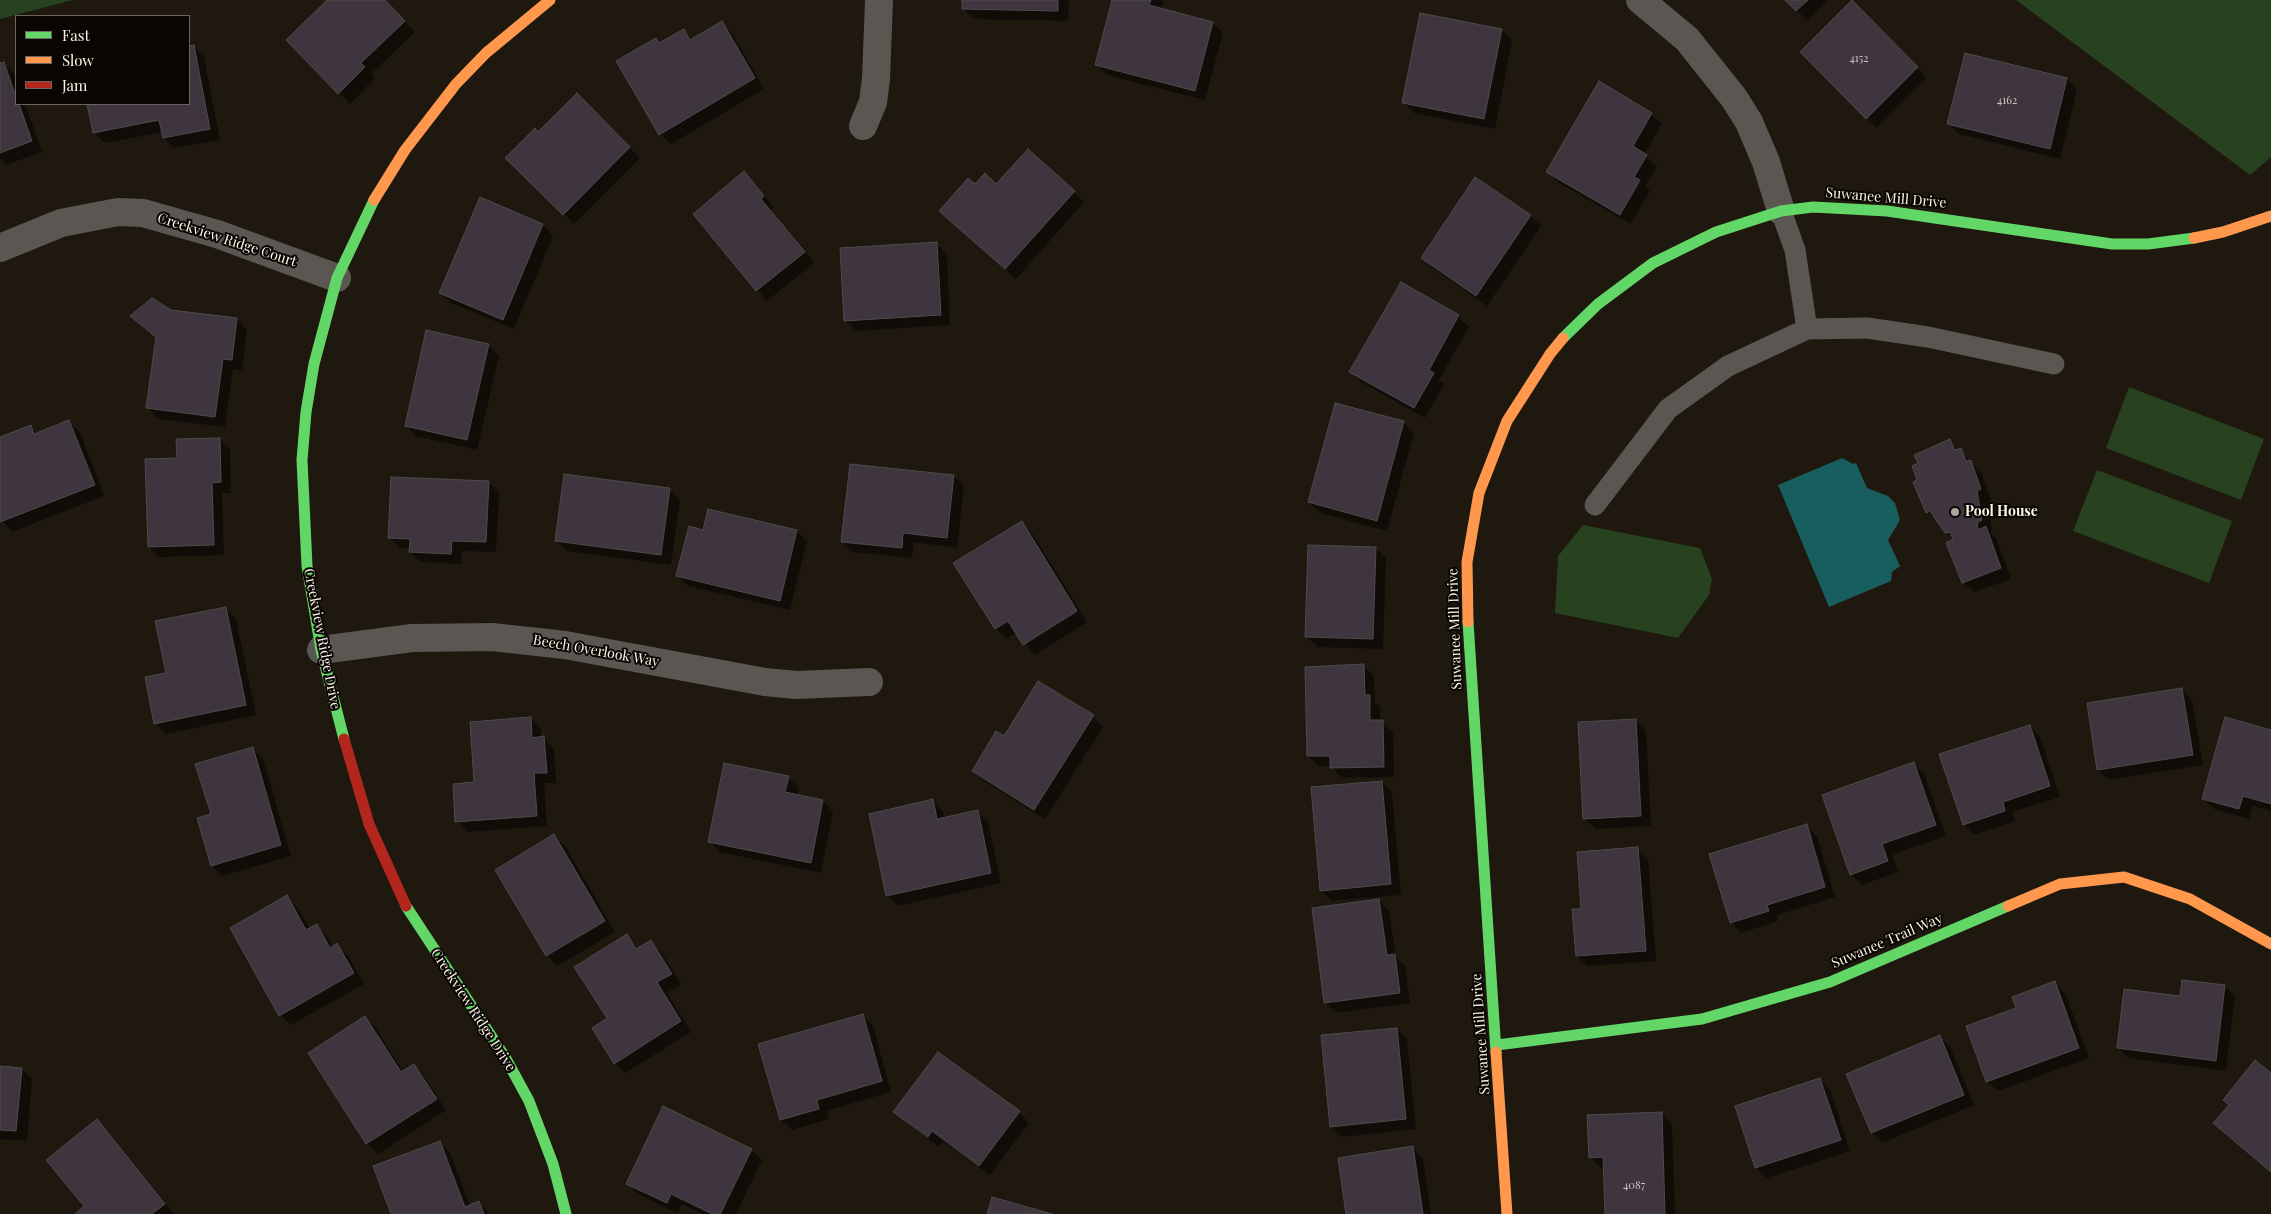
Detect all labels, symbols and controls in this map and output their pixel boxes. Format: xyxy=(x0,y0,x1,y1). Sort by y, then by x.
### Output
legend xyxy=(15,15,190,105)
text: Fast xyxy=(62,25,90,45)
text: Slow xyxy=(62,50,94,70)
house number: 4152 xyxy=(1849,52,1869,66)
text: Jam xyxy=(62,75,87,95)
house number: 4162 xyxy=(1997,94,2017,108)
street label: Suwanee Mill Drive xyxy=(1825,184,1947,212)
street label: Creekview Ridge Court xyxy=(155,210,299,270)
place label: Pool House xyxy=(1965,504,2038,520)
marker: Pool House xyxy=(1949,506,1961,518)
street label: Creekview Ridge Drive xyxy=(300,567,344,711)
street label: Suwanee Mill Drive xyxy=(1444,568,1466,690)
street label: Beech Overlook Way xyxy=(532,632,660,670)
street label: Suwanee Trail Way xyxy=(1829,910,1945,972)
street label: Creekview Ridge Drive xyxy=(427,945,519,1075)
street label: Suwanee Mill Drive xyxy=(1468,973,1494,1095)
house number: 4087 xyxy=(1623,1179,1645,1193)

